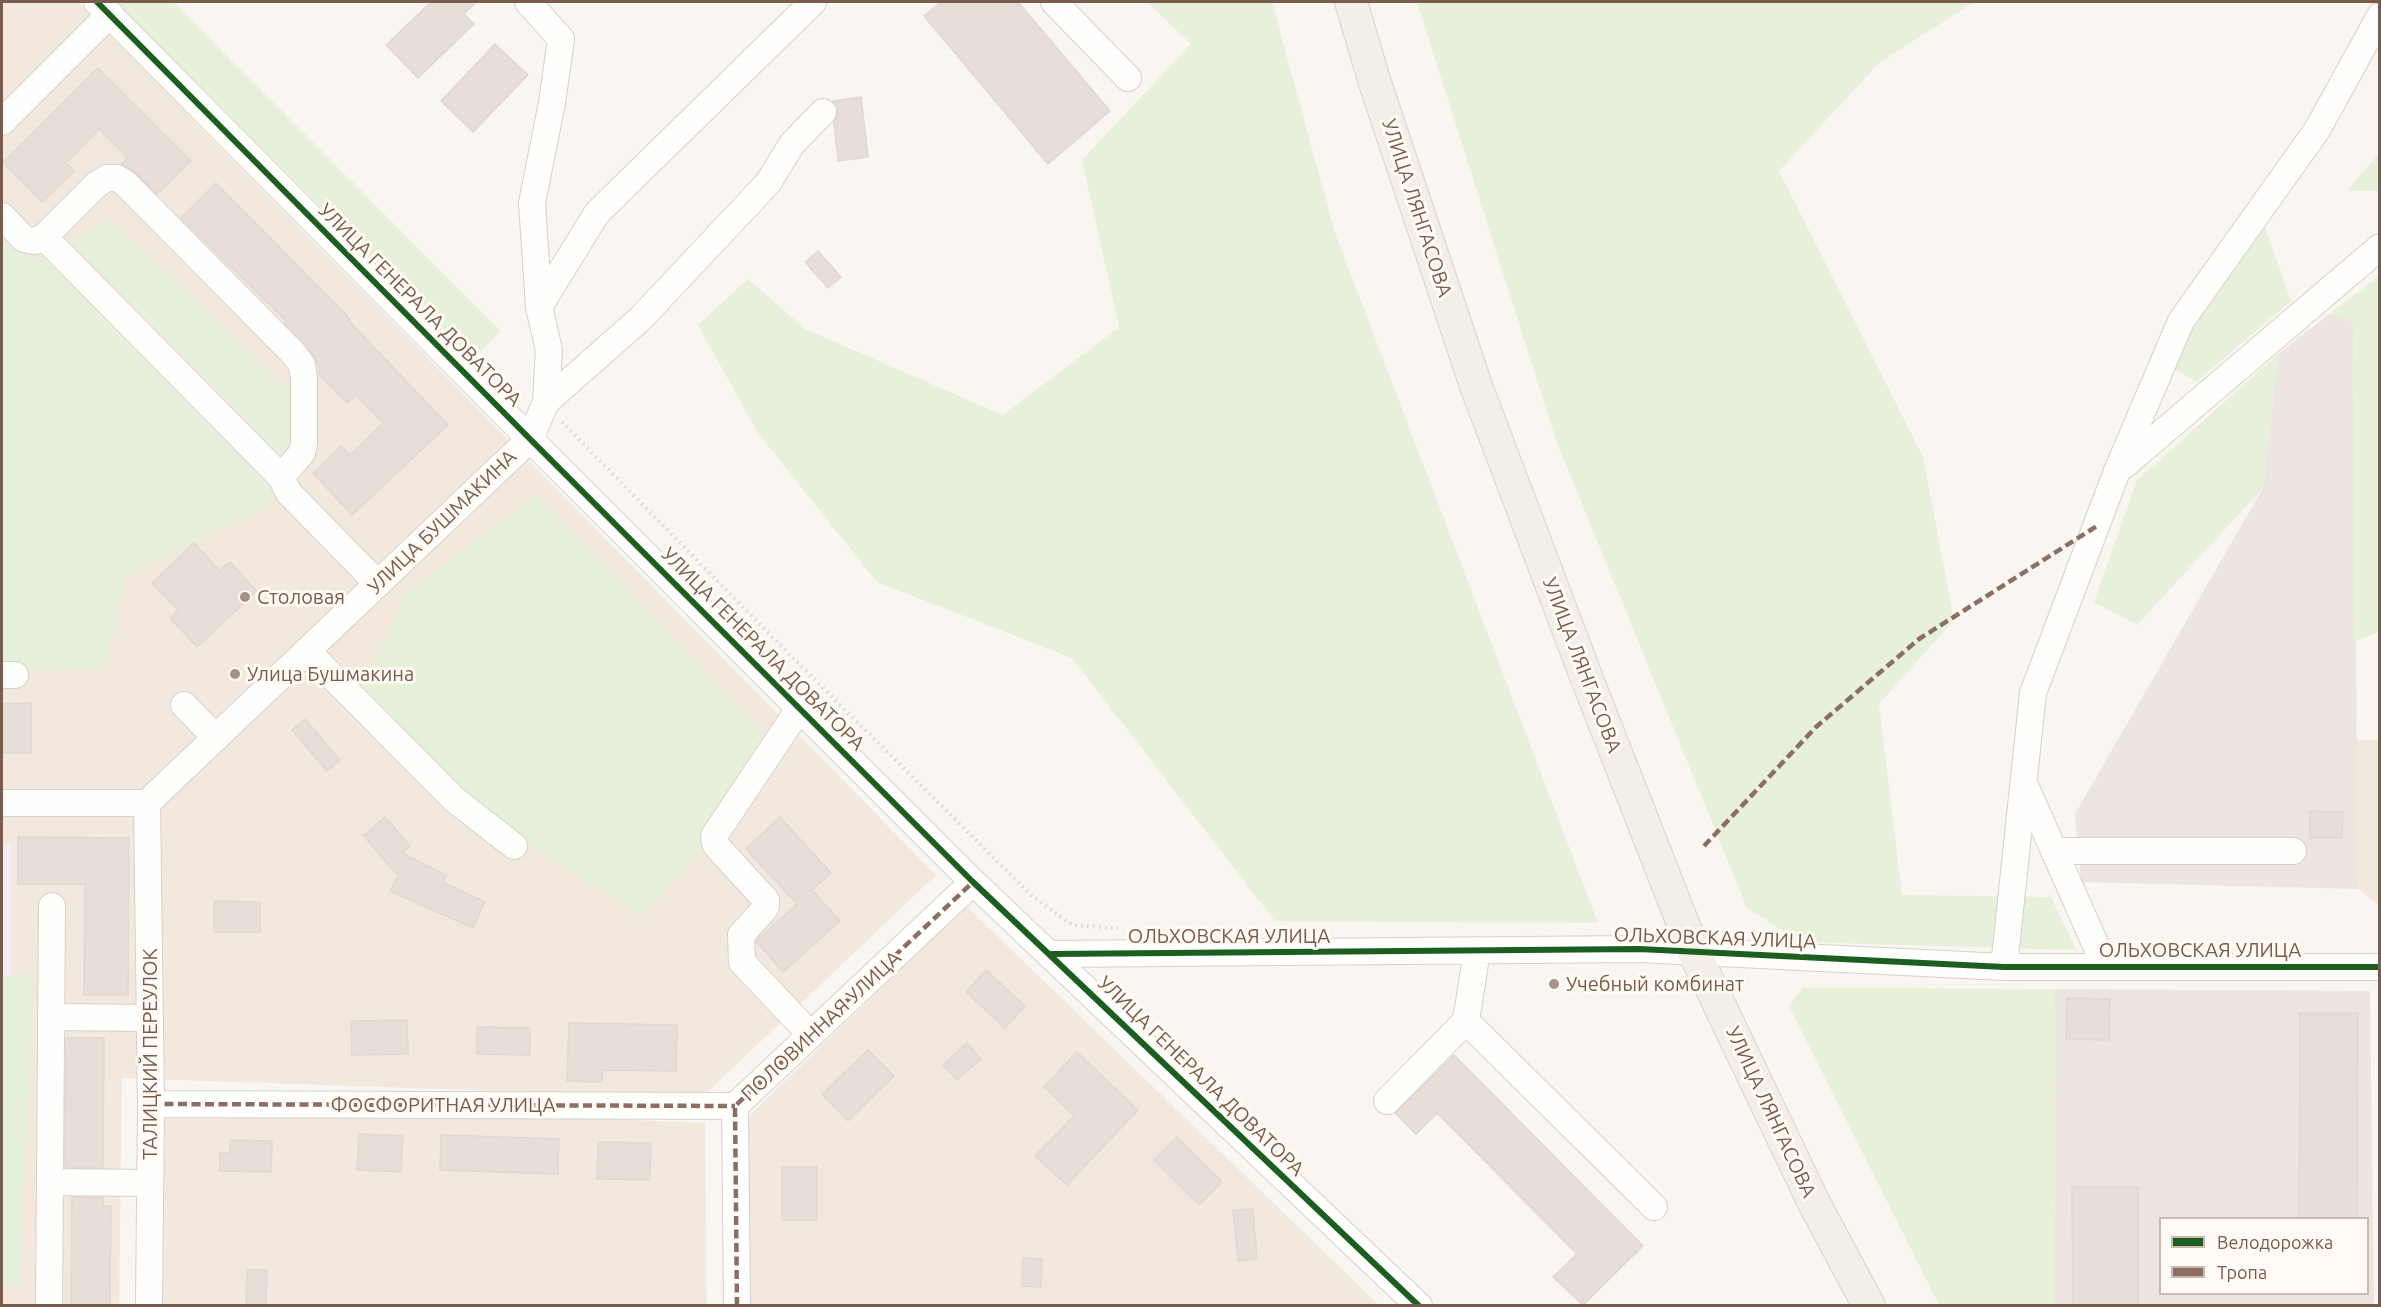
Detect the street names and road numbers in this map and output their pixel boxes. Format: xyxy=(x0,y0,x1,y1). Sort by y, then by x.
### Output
street label: УЛИЦА ЛЯНГАСОВА xyxy=(1377,116,1457,300)
street label: УЛИЦА ГЕНЕРАЛА ДОВАТОРА xyxy=(313,198,527,412)
street label: УЛИЦА БУШМАКИНА xyxy=(363,445,521,599)
street label: УЛИЦА ГЕНЕРАЛА ДОВАТОРА xyxy=(656,542,870,756)
street label: УЛИЦА ЛЯНГАСОВА xyxy=(1538,574,1626,756)
street label: ОЛЬХОВСКАЯ УЛИЦА xyxy=(1613,922,1817,954)
street label: ОЛЬХОВСКАЯ УЛИЦА xyxy=(1128,924,1330,948)
street label: ОЛЬХОВСКАЯ УЛИЦА xyxy=(2099,938,2301,962)
street label: ПОЛОВИННАЯ УЛИЦА xyxy=(736,946,906,1106)
street label: ТАЛИЦКИЙ ПЕРЕУЛОК xyxy=(138,948,162,1160)
street label: УЛИЦА ГЕНЕРАЛА ДОВАТОРА xyxy=(1093,971,1309,1181)
street label: УЛИЦА ЛЯНГАСОВА xyxy=(1721,1023,1821,1201)
street label: ФОСФОРИТНАЯ УЛИЦА xyxy=(330,1093,556,1117)

